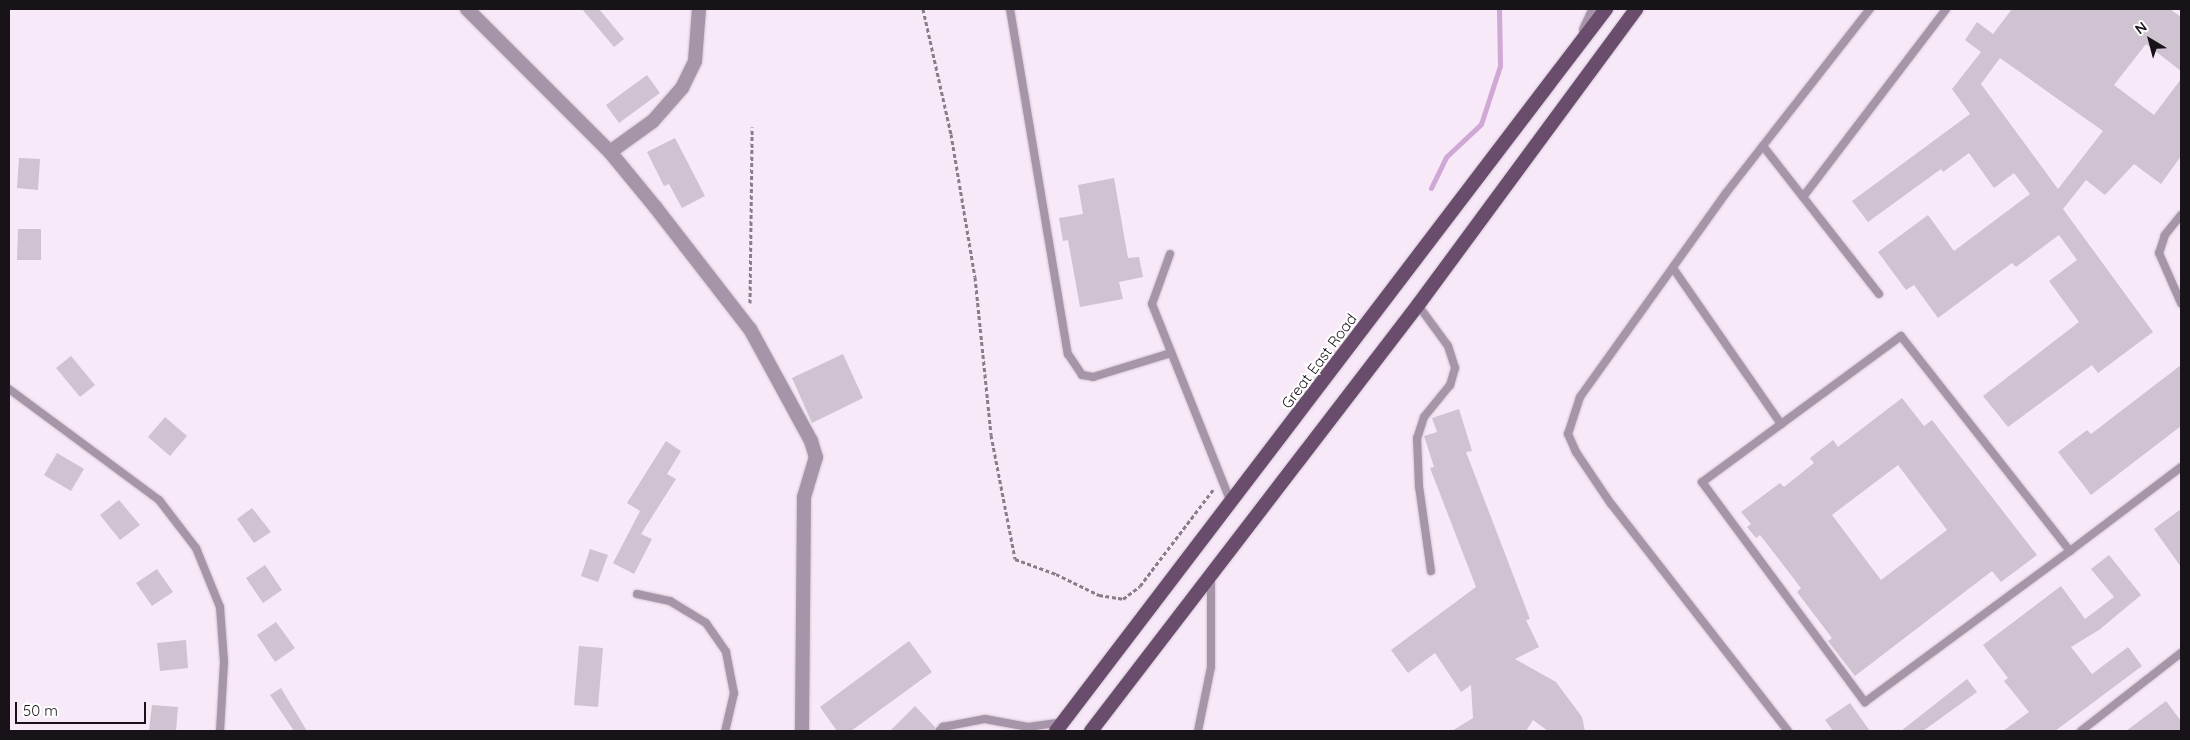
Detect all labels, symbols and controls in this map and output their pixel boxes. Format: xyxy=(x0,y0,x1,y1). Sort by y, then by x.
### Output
north arrow xyxy=(2125,15,2175,65)
text: N xyxy=(2131,18,2150,38)
street label: Great East Road xyxy=(1278,310,1360,412)
scale bar xyxy=(18,692,149,724)
text: 50 m xyxy=(23,701,58,720)

